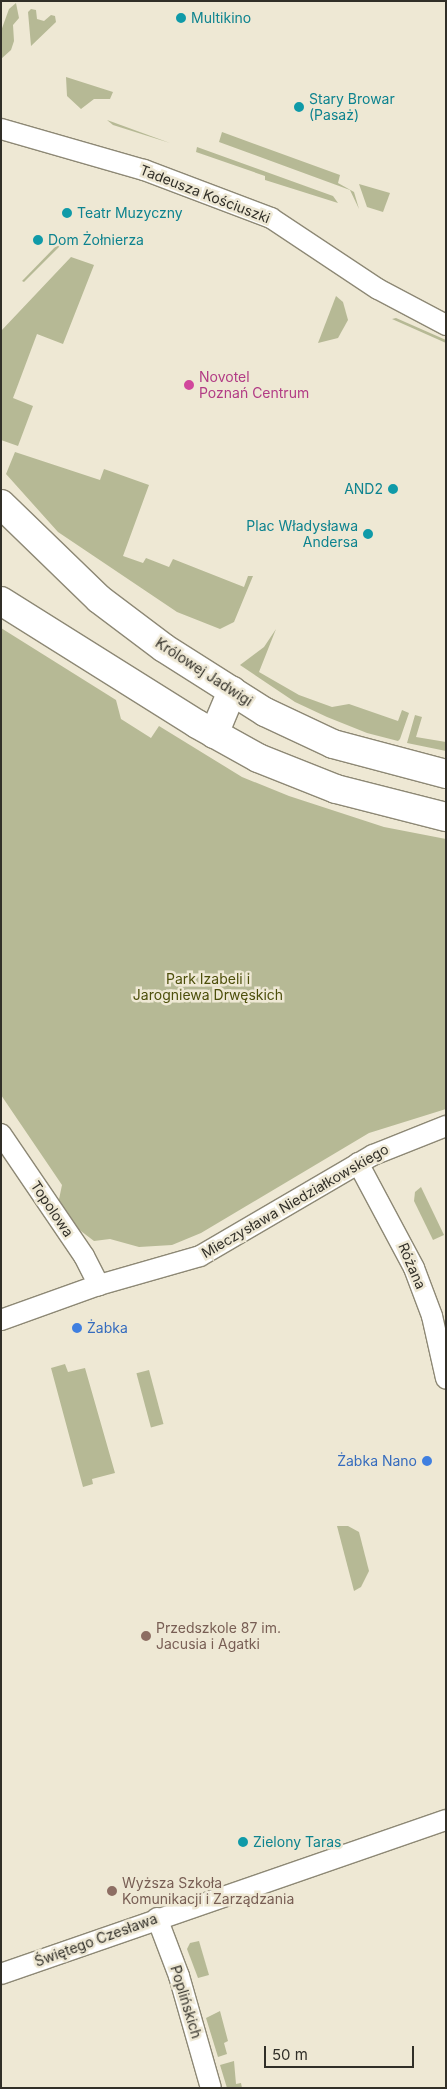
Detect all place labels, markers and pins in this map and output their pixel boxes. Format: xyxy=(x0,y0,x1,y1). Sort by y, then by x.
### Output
place label: Multikino xyxy=(191,10,251,26)
marker: Multikino xyxy=(175,12,187,24)
place label: Stary Browar (Pasaż) xyxy=(309,91,395,124)
marker: Stary Browar (Pasaż) xyxy=(293,101,305,113)
place label: Teatr Muzyczny xyxy=(77,205,183,221)
marker: Teatr Muzyczny xyxy=(61,207,73,219)
place label: Dom Żołnierza xyxy=(48,232,144,248)
marker: Dom Żołnierza xyxy=(32,234,44,246)
place label: Novotel Poznań Centrum xyxy=(199,369,309,402)
marker: Novotel Poznań Centrum xyxy=(183,379,195,391)
place label: AND2 xyxy=(344,481,383,497)
marker: AND2 xyxy=(387,483,399,495)
place label: Plac Władysława Andersa xyxy=(246,518,358,550)
marker: Plac Władysława Andersa xyxy=(362,528,374,540)
place label: Żabka xyxy=(87,1320,128,1336)
marker: Żabka xyxy=(71,1322,83,1334)
place label: Żabka Nano xyxy=(337,1453,417,1469)
marker: Żabka Nano xyxy=(421,1455,433,1467)
place label: Przedszkole 87 im. Jacusia i Agatki xyxy=(156,1620,281,1652)
marker: Przedszkole 87 im. Jacusia i Agatki xyxy=(140,1630,152,1642)
place label: Zielony Taras xyxy=(253,1834,341,1850)
marker: Zielony Taras xyxy=(237,1836,249,1848)
place label: Wyższa Szkoła Komunikacji i Zarządzania xyxy=(122,1875,294,1908)
marker: Wyższa Szkoła Komunikacji i Zarządzania xyxy=(106,1885,118,1897)

